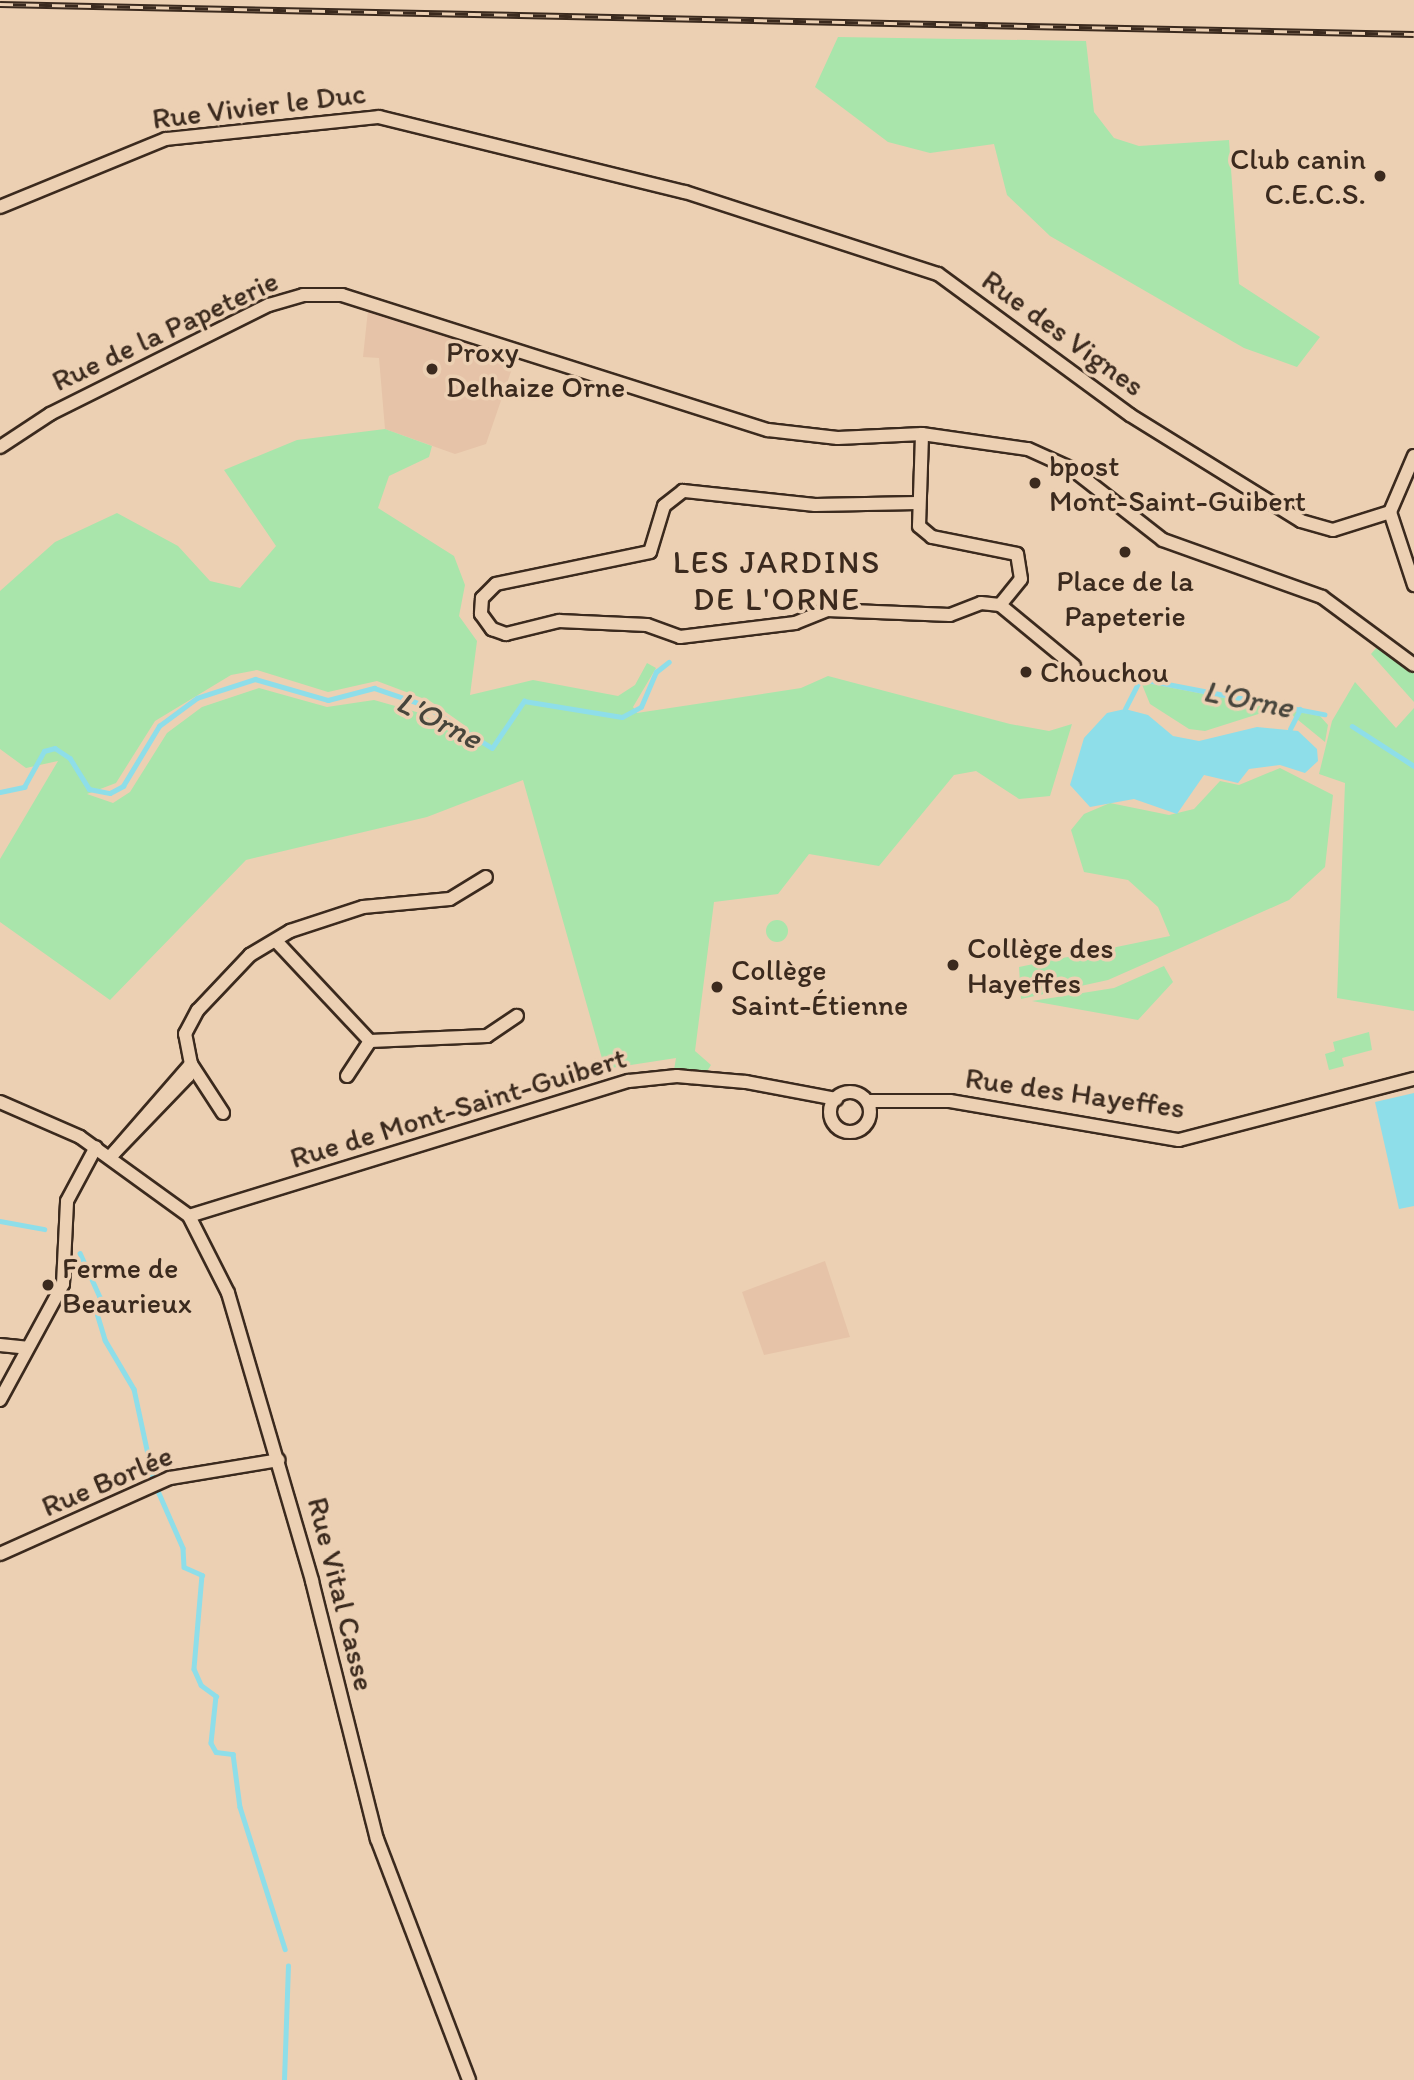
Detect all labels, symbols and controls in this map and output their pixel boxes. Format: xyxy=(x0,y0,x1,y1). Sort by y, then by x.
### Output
street label: Rue Vivier le Duc xyxy=(150,75,368,137)
place label: Club canin C.E.C.S. xyxy=(1229,141,1366,212)
marker: Club canin C.E.C.S. xyxy=(1372,168,1388,184)
street label: Rue des Vignes xyxy=(975,262,1151,404)
street label: Rue de la Papeterie xyxy=(46,263,284,399)
place label: Proxy Delhaize Orne xyxy=(446,334,625,404)
marker: Proxy Delhaize Orne xyxy=(424,361,440,377)
place label: bpost Mont-Saint-Guibert xyxy=(1049,448,1306,518)
marker: bpost Mont-Saint-Guibert xyxy=(1027,475,1043,491)
district label: LES JARDINS DE L'ORNE xyxy=(676,544,878,619)
marker: Place de la Papeterie xyxy=(1117,544,1133,560)
place label: Place de la Papeterie xyxy=(1056,563,1194,634)
place label: Chouchou xyxy=(1040,654,1169,690)
marker: Chouchou xyxy=(1018,664,1034,680)
water label: L'Orne xyxy=(1200,672,1296,726)
water label: L'Orne xyxy=(390,682,488,758)
place label: Collège des Hayeffes xyxy=(967,930,1113,1000)
place label: Collège Saint-Étienne xyxy=(731,952,908,1023)
marker: Collège des Hayeffes xyxy=(945,957,961,973)
marker: Collège Saint-Étienne xyxy=(709,979,725,995)
street label: Rue de Mont-Saint-Guibert xyxy=(285,1040,631,1176)
street label: Rue des Hayeffes xyxy=(963,1060,1187,1126)
place label: Ferme de Beaurieux xyxy=(62,1250,192,1320)
marker: Ferme de Beaurieux xyxy=(40,1277,56,1293)
street label: Rue Borlée xyxy=(36,1437,178,1525)
street label: Rue Vital Casse xyxy=(300,1493,382,1695)

